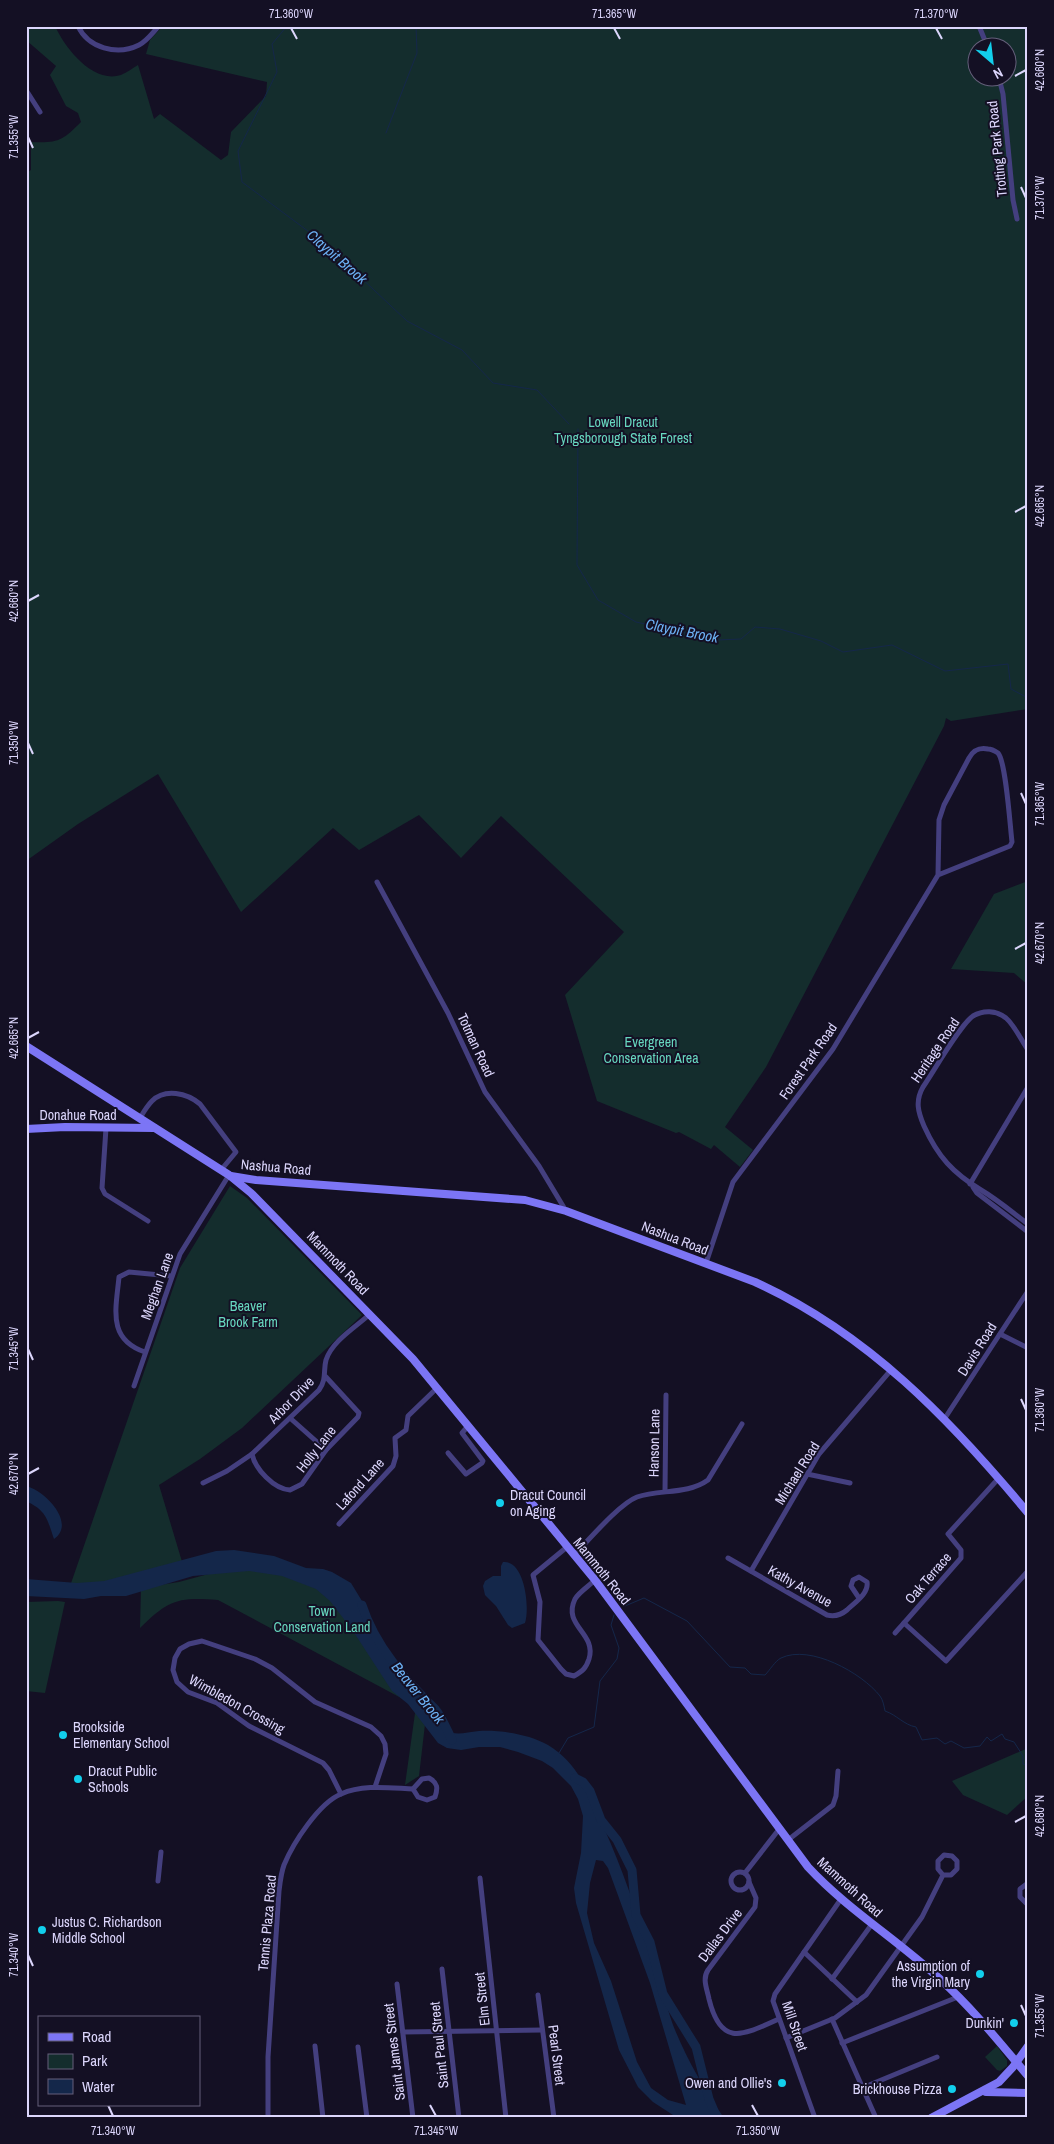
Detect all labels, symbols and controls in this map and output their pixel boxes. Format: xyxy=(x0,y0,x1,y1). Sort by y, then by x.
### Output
text: 71.360°W xyxy=(269,6,314,22)
text: 71.365°W xyxy=(592,6,637,22)
text: 71.370°W xyxy=(914,6,959,22)
north arrow xyxy=(966,38,1016,88)
text: 42.660°N xyxy=(1032,49,1048,91)
text: N xyxy=(990,64,1006,83)
street label: Trotting Park Road xyxy=(983,100,1011,198)
text: 71.355°W xyxy=(6,114,22,159)
text: 71.370°W xyxy=(1032,175,1048,220)
water label: Claypit Brook xyxy=(303,224,373,289)
park label: Lowell Dracut Tyngsborough State Forest xyxy=(554,413,692,447)
text: 42.665°N xyxy=(1032,485,1048,527)
text: 42.660°N xyxy=(6,580,22,622)
water label: Claypit Brook xyxy=(644,613,721,648)
text: 71.350°W xyxy=(6,720,22,765)
text: 71.365°W xyxy=(1032,781,1048,826)
text: 42.670°N xyxy=(1032,922,1048,964)
street label: Totman Road xyxy=(453,1010,499,1080)
street label: Heritage Road xyxy=(907,1014,963,1086)
text: 42.665°N xyxy=(6,1017,22,1059)
street label: Forest Park Road xyxy=(775,1019,841,1103)
park label: Evergreen Conservation Area xyxy=(603,1033,699,1067)
street label: Donahue Road xyxy=(39,1106,117,1124)
street label: Nashua Road xyxy=(240,1155,312,1179)
street label: Nashua Road xyxy=(639,1217,711,1259)
street label: Mammoth Road xyxy=(303,1227,373,1299)
street label: Meghan Lane xyxy=(137,1250,177,1322)
park label: Beaver Brook Farm xyxy=(218,1297,278,1331)
street label: Davis Road xyxy=(953,1319,1001,1379)
text: 71.345°W xyxy=(6,1326,22,1371)
street label: Arbor Drive xyxy=(263,1373,318,1428)
text: 71.360°W xyxy=(1032,1387,1048,1432)
street label: Hanson Lane xyxy=(644,1409,664,1477)
street label: Holly Lane xyxy=(292,1422,340,1476)
street label: Michael Road xyxy=(771,1438,823,1508)
text: 42.670°N xyxy=(6,1453,22,1495)
street label: Lafond Lane xyxy=(332,1454,388,1514)
place label: Dracut Council on Aging xyxy=(510,1486,586,1520)
marker: Dracut Council on Aging xyxy=(494,1497,506,1509)
street label: Mammoth Road xyxy=(569,1534,635,1608)
street label: Oak Terrace xyxy=(901,1549,955,1607)
street label: Kathy Avenue xyxy=(765,1561,835,1611)
park label: Town Conservation Land xyxy=(273,1602,371,1636)
water label: Beaver Brook xyxy=(387,1657,451,1729)
street label: Wimbledon Crossing xyxy=(186,1670,289,1738)
place label: Brookside Elementary School xyxy=(73,1718,169,1752)
marker: Brookside Elementary School xyxy=(57,1729,69,1741)
place label: Dracut Public Schools xyxy=(88,1762,157,1796)
marker: Dracut Public Schools xyxy=(72,1773,84,1785)
text: 42.680°N xyxy=(1032,1795,1048,1837)
street label: Mammoth Road xyxy=(814,1853,886,1921)
street label: Tennis Plaza Road xyxy=(254,1874,280,1972)
street label: Dallas Drive xyxy=(694,1905,746,1965)
place label: Justus C. Richardson Middle School xyxy=(52,1913,162,1947)
marker: Justus C. Richardson Middle School xyxy=(36,1924,48,1936)
text: 71.340°W xyxy=(6,1932,22,1977)
place label: Assumption of the Virgin Mary xyxy=(892,1957,971,1991)
marker: Assumption of the Virgin Mary xyxy=(974,1968,986,1980)
street label: Elm Street xyxy=(470,1971,494,2027)
text: 71.355°W xyxy=(1032,1993,1048,2038)
street label: Mill Street xyxy=(778,1999,812,2053)
street label: Saint Paul Street xyxy=(426,2001,452,2089)
street label: Saint James Street xyxy=(379,2002,409,2102)
place label: Dunkin' xyxy=(965,2014,1004,2032)
legend xyxy=(38,2016,200,2106)
marker: Dunkin' xyxy=(1008,2017,1020,2029)
street label: Pearl Street xyxy=(544,2024,570,2086)
text: Road xyxy=(82,2026,111,2047)
text: Park xyxy=(82,2050,108,2071)
place label: Owen and Ollie's xyxy=(685,2074,772,2092)
text: Water xyxy=(82,2076,114,2097)
marker: Owen and Ollie's xyxy=(776,2077,788,2089)
place label: Brickhouse Pizza xyxy=(853,2080,943,2098)
marker: Brickhouse Pizza xyxy=(946,2083,958,2095)
text: 71.340°W xyxy=(91,2123,136,2139)
text: 71.345°W xyxy=(414,2123,459,2139)
text: 71.350°W xyxy=(736,2123,781,2139)

